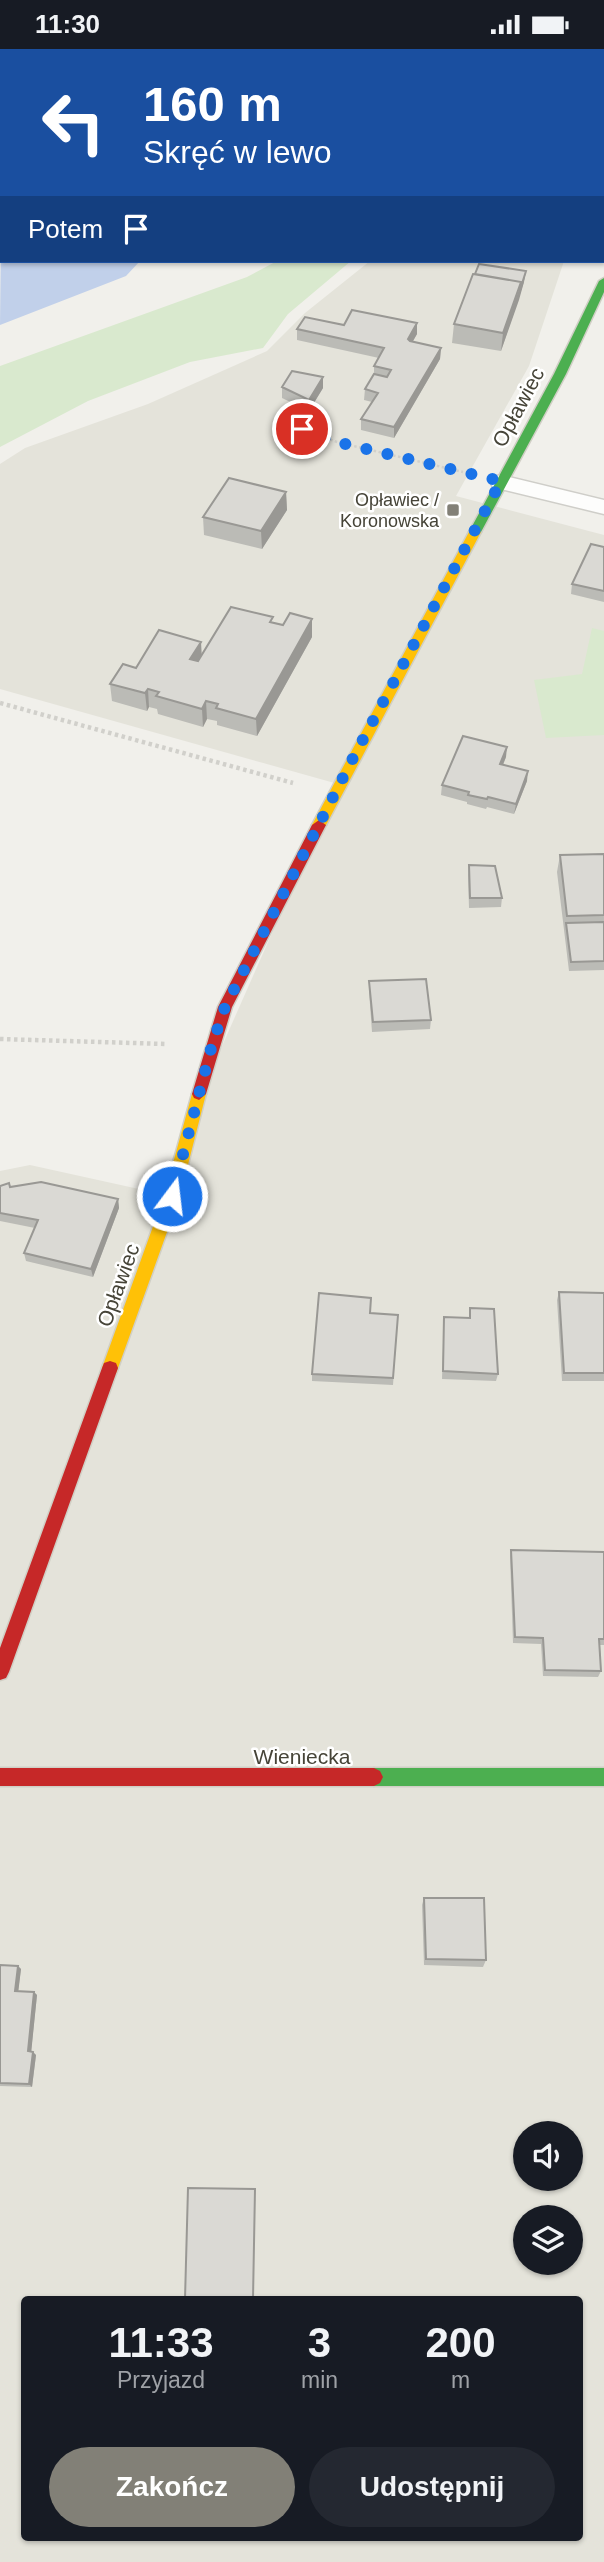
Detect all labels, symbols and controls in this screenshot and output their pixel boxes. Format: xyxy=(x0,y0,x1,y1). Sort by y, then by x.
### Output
text: 11:30 xyxy=(35,9,100,39)
icon: left xyxy=(28,77,119,168)
text: 160 m xyxy=(143,77,282,131)
text: Skręć w lewo xyxy=(143,134,332,170)
icon: arrive xyxy=(117,210,155,248)
text: Potem xyxy=(28,214,103,244)
street label: Opławiec xyxy=(488,363,548,451)
pin xyxy=(272,399,332,459)
icon: arrive xyxy=(283,410,321,448)
place label: Opławiec / Koronowska xyxy=(340,490,440,531)
marker: Opławiec / Koronowska xyxy=(445,502,461,518)
position arrow xyxy=(135,1159,209,1233)
street label: Opławiec xyxy=(92,1240,144,1330)
street label: Wieniecka xyxy=(254,1745,351,1768)
map controls xyxy=(513,2121,583,2275)
button: sound xyxy=(513,2121,583,2191)
button: layers xyxy=(513,2205,583,2275)
text: 11:33 xyxy=(108,2319,214,2366)
text: 3 xyxy=(308,2319,331,2366)
text: 200 xyxy=(425,2319,496,2366)
text: Przyjazd xyxy=(117,2367,205,2393)
text: min xyxy=(301,2367,338,2393)
text: m xyxy=(451,2367,470,2393)
button: Zakończ xyxy=(49,2447,295,2527)
button: Udostępnij xyxy=(309,2447,555,2527)

